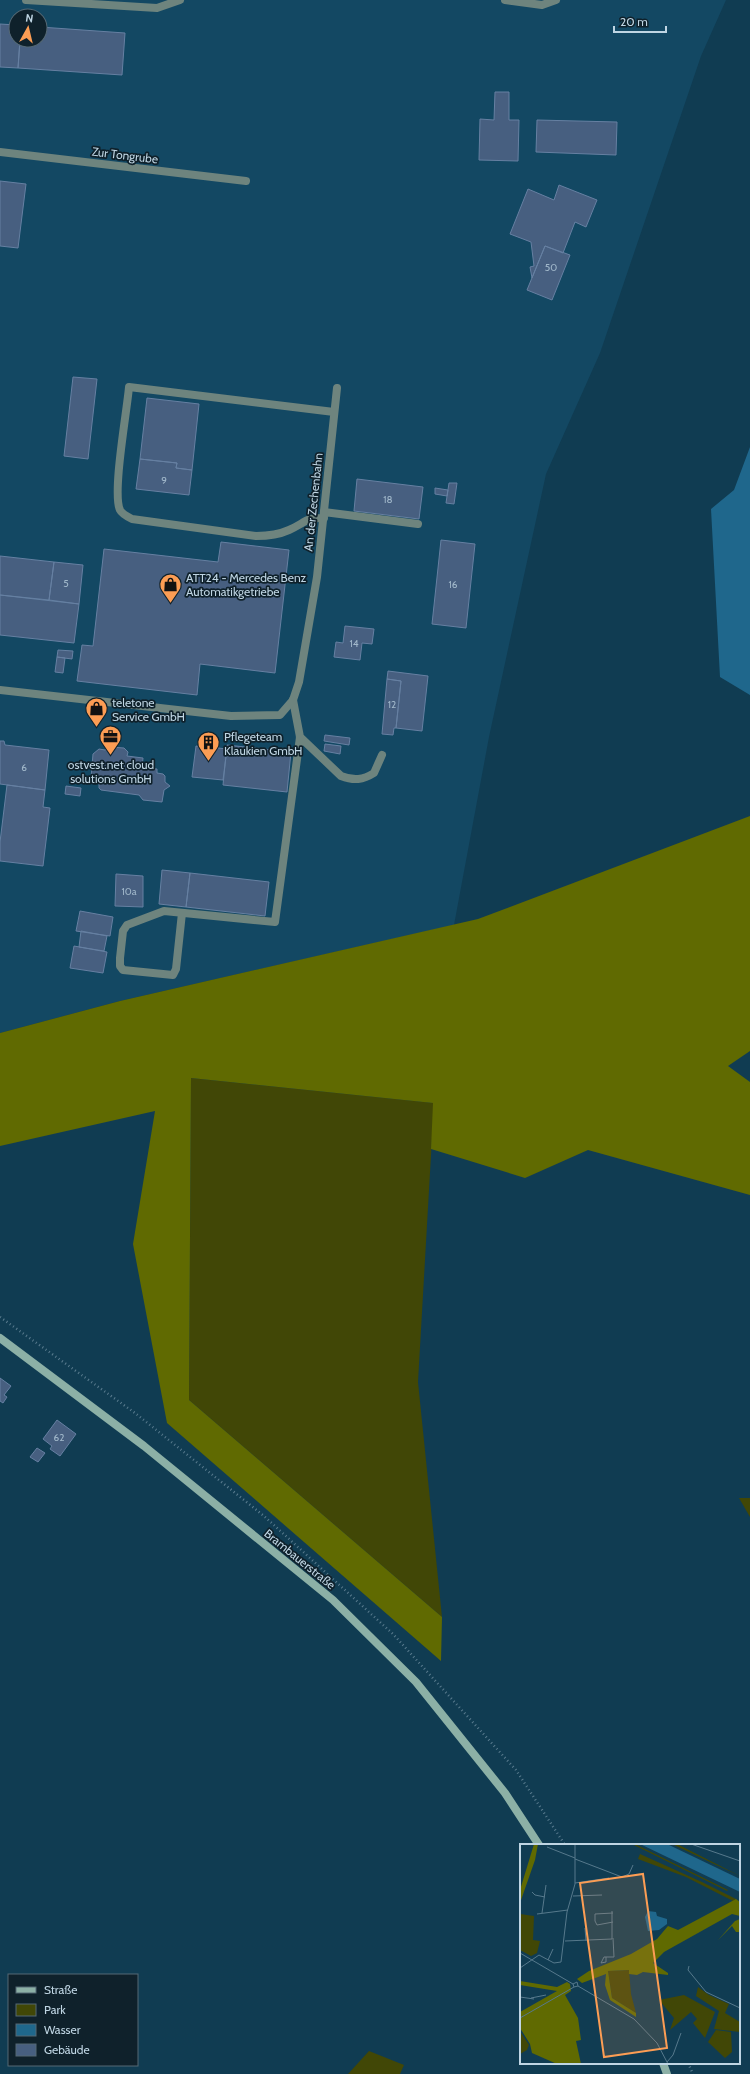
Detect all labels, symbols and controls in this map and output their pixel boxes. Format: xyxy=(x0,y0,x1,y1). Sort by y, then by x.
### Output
north arrow xyxy=(8,8,48,48)
scale bar xyxy=(614,8,666,34)
text: N xyxy=(25,11,34,26)
text: 20 m xyxy=(620,14,648,29)
street label: Zur Tongrube xyxy=(91,143,159,167)
house number: 50 xyxy=(545,261,557,274)
street label: An der Zechenbahn xyxy=(300,452,326,552)
house number: 9 xyxy=(161,474,167,487)
house number: 18 xyxy=(383,493,393,506)
place label: ATT24 - Mercedes Benz Automatikgetriebe xyxy=(186,570,307,599)
shop icon: ATT24 - Mercedes Benz Automatikgetriebe xyxy=(158,571,184,604)
house number: 5 xyxy=(63,577,69,590)
house number: 16 xyxy=(449,578,458,591)
house number: 14 xyxy=(349,637,359,650)
place label: teletone Service GmbH xyxy=(112,695,185,724)
shop icon: teletone Service GmbH xyxy=(84,696,110,729)
house number: 12 xyxy=(388,698,396,711)
office icon: ostvest.net cloud solutions GmbH xyxy=(98,724,124,757)
place label: Pflegeteam Klaukien GmbH xyxy=(224,729,303,758)
building icon: Pflegeteam Klaukien GmbH xyxy=(196,730,222,763)
place label: ostvest.net cloud solutions GmbH xyxy=(68,757,154,786)
house number: 6 xyxy=(21,761,27,774)
house number: 10a xyxy=(121,885,137,898)
house number: 62 xyxy=(54,1431,64,1444)
street label: Brambauerstraße xyxy=(261,1526,339,1592)
inset map xyxy=(520,1844,740,2064)
legend xyxy=(8,1974,138,2066)
text: Straße xyxy=(44,1982,77,1997)
text: Park xyxy=(44,2002,66,2017)
text: Wasser xyxy=(44,2022,81,2037)
text: Gebäude xyxy=(44,2042,90,2057)

